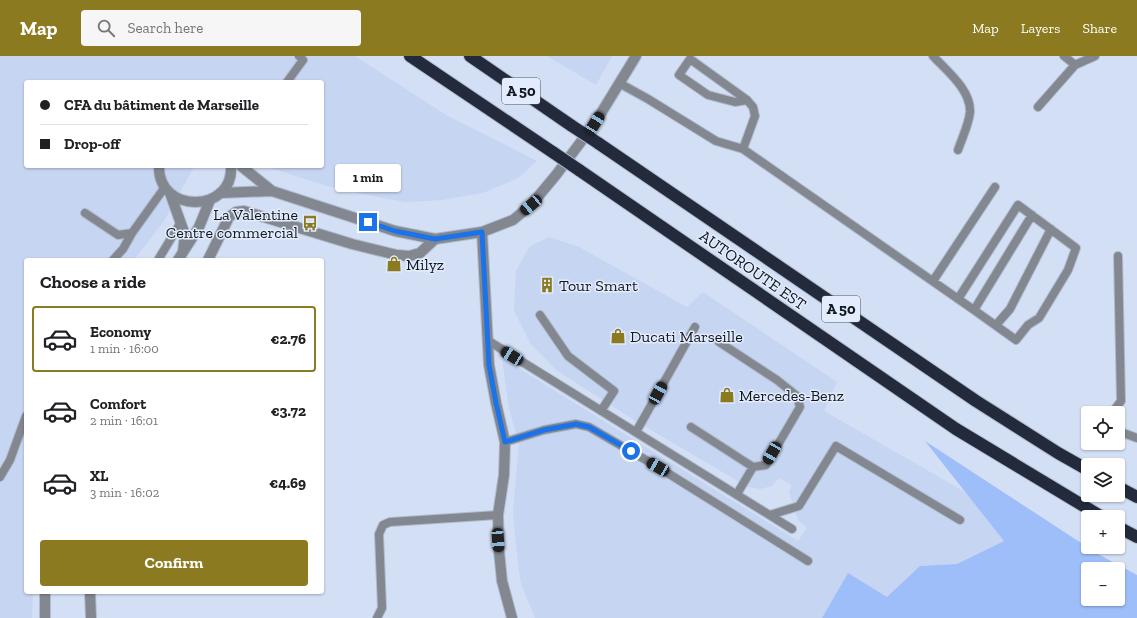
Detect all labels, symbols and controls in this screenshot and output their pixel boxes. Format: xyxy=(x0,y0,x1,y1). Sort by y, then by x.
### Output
search box xyxy=(81,10,361,46)
text: Map xyxy=(20,17,57,40)
icon: search xyxy=(95,17,117,39)
text: Search here xyxy=(127,19,203,37)
text: Map xyxy=(972,20,999,37)
text: Layers xyxy=(1021,20,1060,37)
text: Share xyxy=(1082,20,1117,37)
road number: A 50 xyxy=(502,78,540,104)
text: CFA du bâtiment de Marseille xyxy=(64,96,259,114)
car xyxy=(584,110,606,136)
text: Drop-off xyxy=(64,135,120,153)
callout: 1 min xyxy=(335,164,401,192)
text: 1 min xyxy=(353,170,383,185)
car xyxy=(518,193,544,217)
place label: La Valentine Centre commercial xyxy=(166,205,298,242)
route end xyxy=(359,213,377,231)
bus stop icon: La Valentine Centre commercial xyxy=(301,214,319,232)
street label: AUTOROUTE EST xyxy=(696,226,810,314)
shop icon: Milyz xyxy=(385,255,403,273)
place label: Milyz xyxy=(406,255,444,274)
text: Choose a ride xyxy=(40,271,146,293)
building icon: Tour Smart xyxy=(538,276,556,294)
place label: Tour Smart xyxy=(559,276,638,295)
road number: A 50 xyxy=(822,296,860,322)
icon: car xyxy=(42,321,78,357)
text: Economy xyxy=(90,323,151,341)
shop icon: Ducati Marseille xyxy=(609,327,627,345)
place label: Ducati Marseille xyxy=(630,327,743,346)
text: €2.76 xyxy=(271,330,306,348)
text: 1 min · 16:00 xyxy=(90,341,159,356)
car xyxy=(499,345,525,367)
car xyxy=(647,380,669,406)
shop icon: Mercedes-Benz xyxy=(718,386,736,404)
place label: Mercedes-Benz xyxy=(739,386,844,405)
icon: car xyxy=(42,393,78,429)
text: Comfort xyxy=(90,395,146,413)
text: €3.72 xyxy=(271,402,306,420)
map controls xyxy=(1081,406,1125,606)
button: locate xyxy=(1081,406,1125,450)
text: 2 min · 16:01 xyxy=(90,413,158,428)
car xyxy=(761,440,783,466)
route start xyxy=(622,442,640,460)
car xyxy=(645,456,671,478)
button: layers xyxy=(1081,458,1125,502)
icon: car xyxy=(42,465,78,501)
text: XL xyxy=(90,467,108,485)
text: €4.69 xyxy=(269,474,306,492)
text: 3 min · 16:02 xyxy=(90,485,159,500)
button: + xyxy=(1081,510,1125,554)
car xyxy=(491,528,505,552)
button: Confirm xyxy=(40,540,308,586)
button: − xyxy=(1081,562,1125,606)

